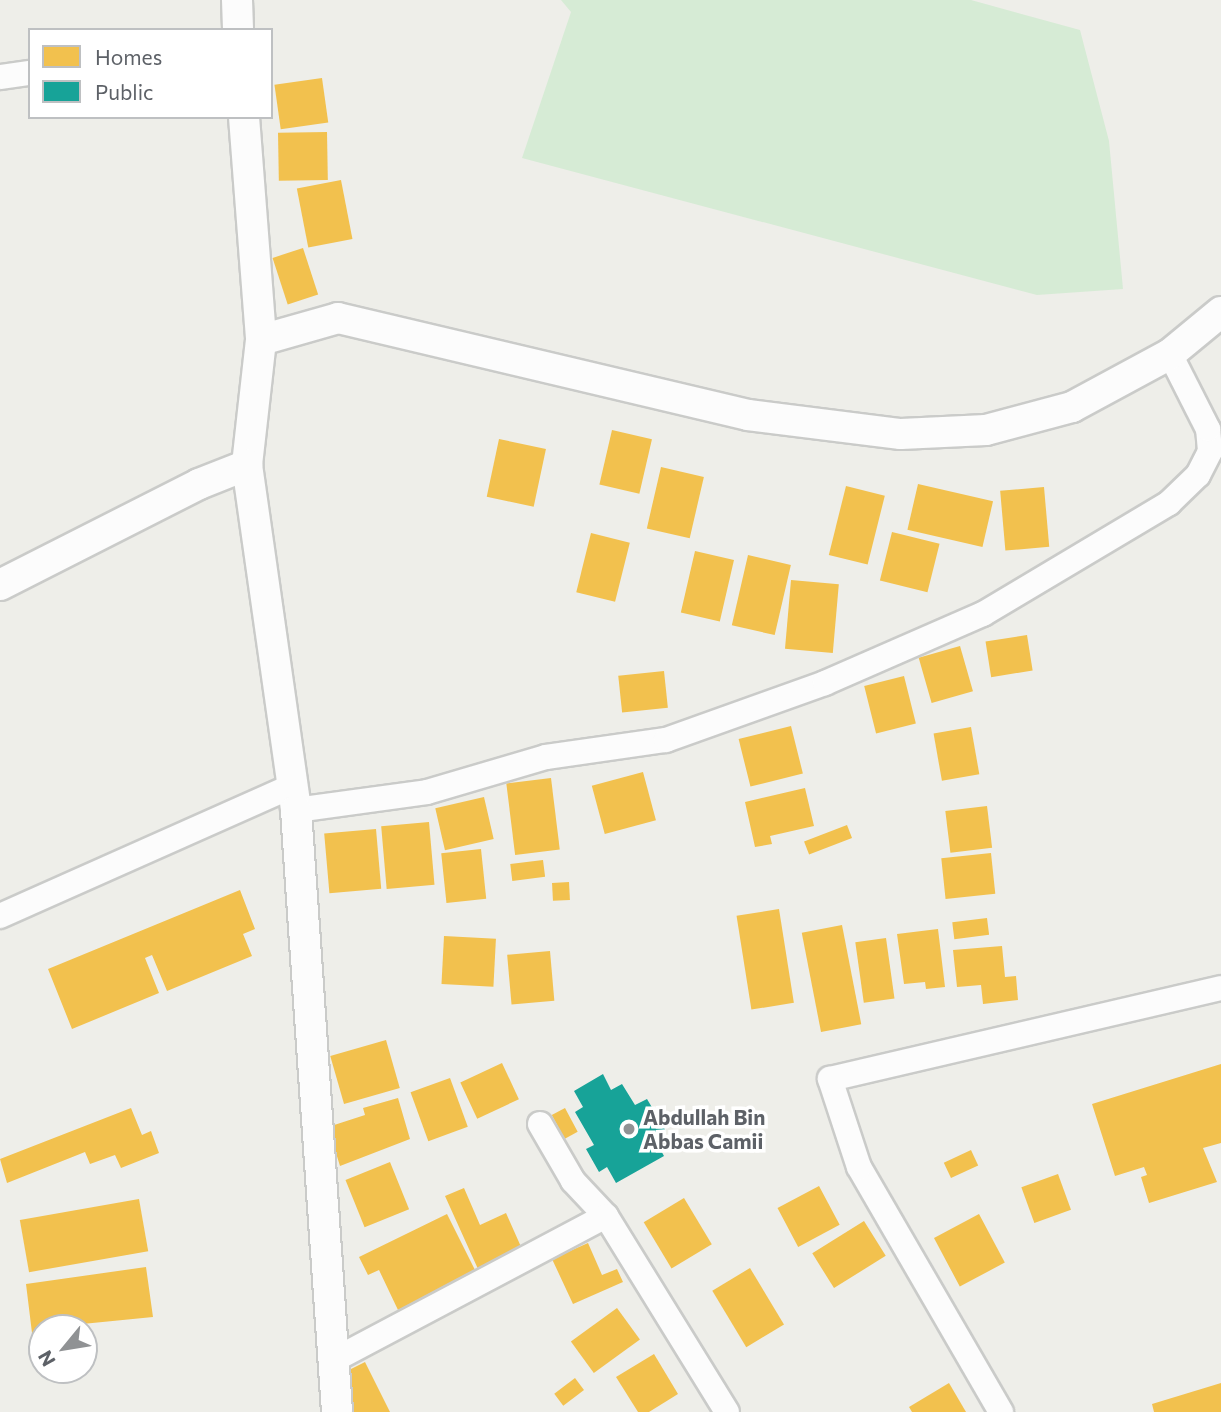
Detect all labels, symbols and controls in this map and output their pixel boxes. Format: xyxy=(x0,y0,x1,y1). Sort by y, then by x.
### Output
legend xyxy=(28,28,273,119)
text: Homes xyxy=(95,44,162,69)
text: Public xyxy=(95,79,153,104)
place label: Abdullah Bin Abbas Camii xyxy=(643,1104,765,1154)
marker: Abdullah Bin Abbas Camii xyxy=(621,1121,637,1137)
north arrow xyxy=(28,1314,98,1384)
text: N xyxy=(33,1347,60,1371)

